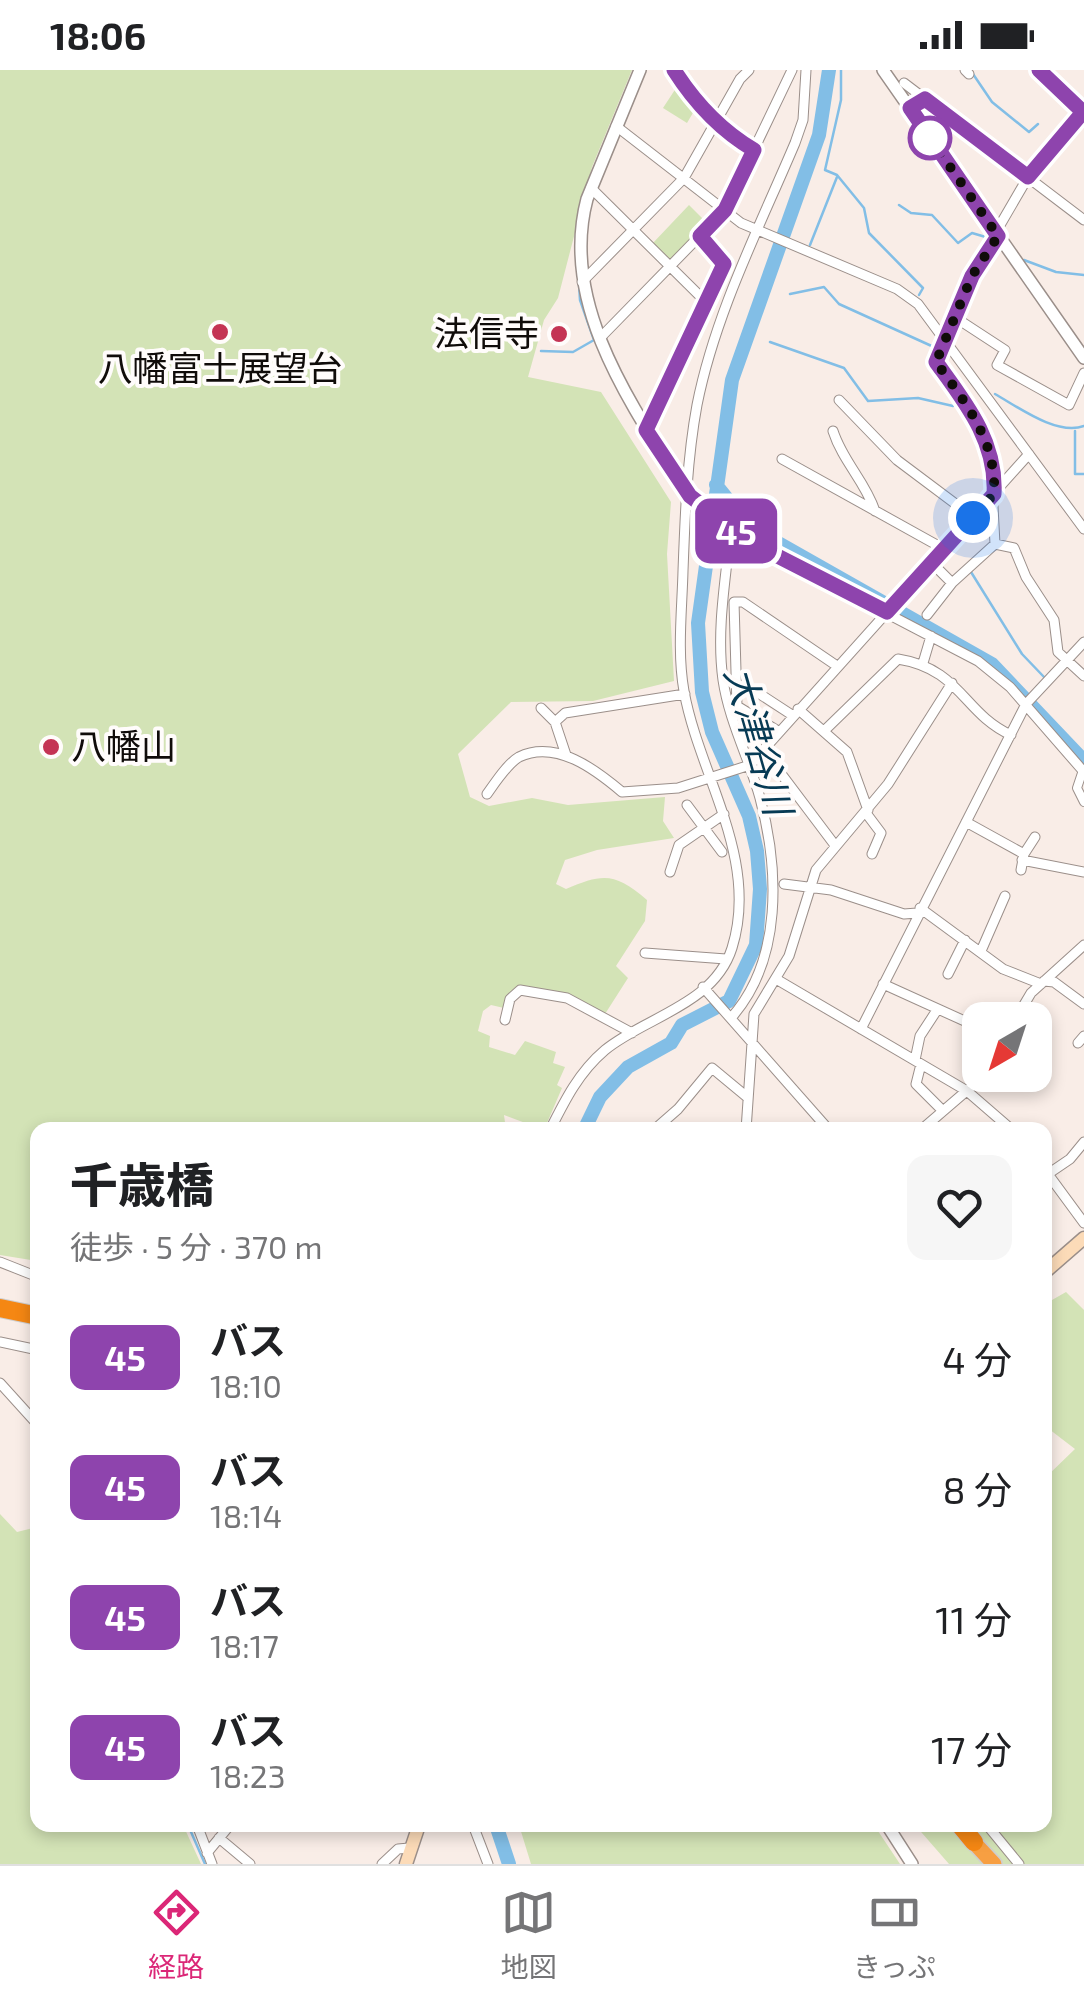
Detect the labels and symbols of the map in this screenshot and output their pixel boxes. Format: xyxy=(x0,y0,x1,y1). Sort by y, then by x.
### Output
unlabelled marker xyxy=(909,117,951,159)
place label: 法信寺 xyxy=(434,311,539,353)
marker: 八幡富士展望台 xyxy=(209,321,231,343)
marker: 法信寺 xyxy=(548,323,570,345)
place label: 八幡富士展望台 xyxy=(97,346,343,388)
your location xyxy=(948,493,998,543)
line badge: 45 xyxy=(691,498,781,564)
water label: 大津谷川 xyxy=(717,661,804,824)
place label: 八幡山 xyxy=(71,724,176,766)
marker: 八幡山 xyxy=(40,736,62,758)
north arrow xyxy=(962,1002,1052,1092)

